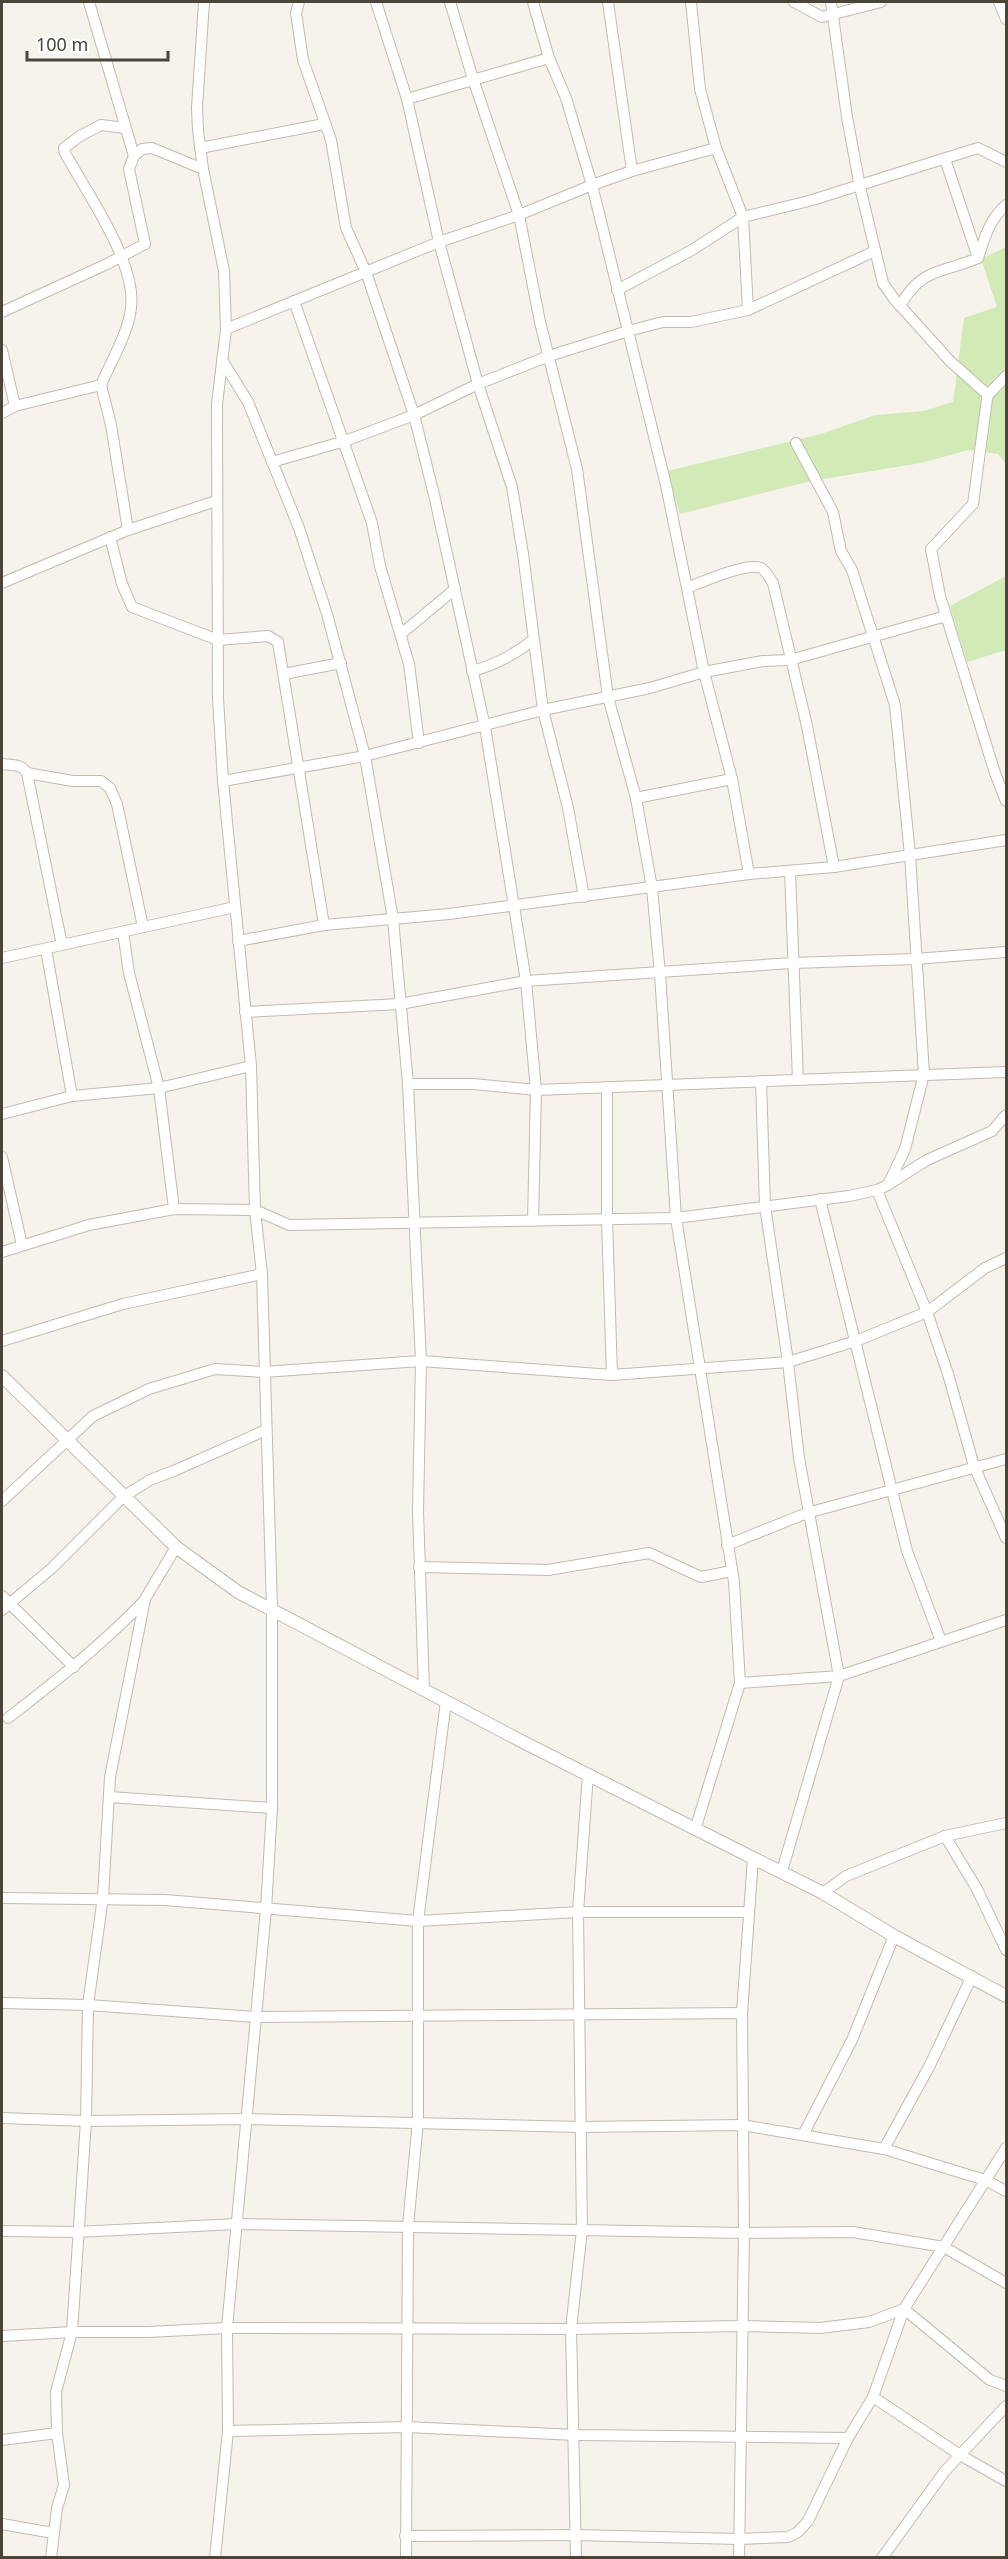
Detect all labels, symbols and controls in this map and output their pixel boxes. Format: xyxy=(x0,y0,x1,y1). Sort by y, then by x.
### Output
scale bar xyxy=(27,24,168,62)
text: 100 m xyxy=(36,32,88,56)

